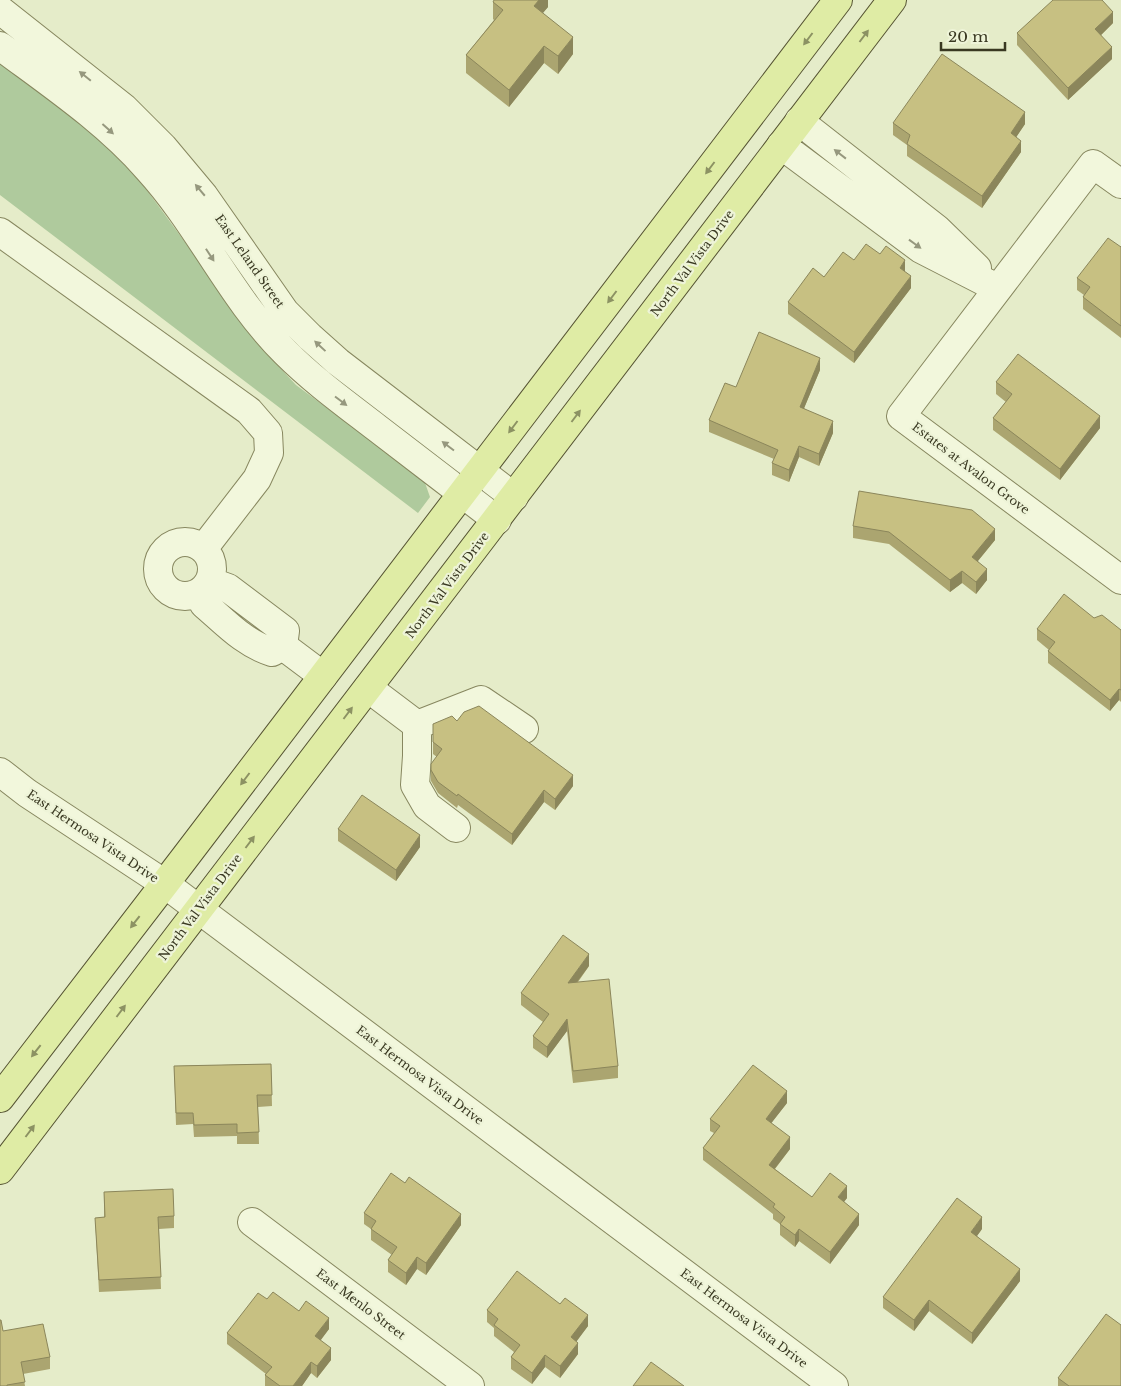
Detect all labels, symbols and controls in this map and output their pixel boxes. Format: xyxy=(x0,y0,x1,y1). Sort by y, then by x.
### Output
scale bar xyxy=(941,20,1005,52)
text: 20 m xyxy=(948,27,988,46)
one-way arrow xyxy=(859,30,870,43)
one-way arrow xyxy=(803,32,814,45)
one-way arrow xyxy=(78,71,91,82)
one-way arrow xyxy=(101,123,113,135)
one-way arrow xyxy=(834,148,847,159)
one-way arrow xyxy=(705,161,715,175)
one-way arrow xyxy=(194,184,205,197)
street label: North Val Vista Drive xyxy=(647,207,737,319)
street label: East Leland Street xyxy=(212,211,288,311)
one-way arrow xyxy=(908,239,922,249)
one-way arrow xyxy=(205,248,215,261)
one-way arrow xyxy=(606,290,617,303)
one-way arrow xyxy=(315,340,327,352)
one-way arrow xyxy=(334,395,347,406)
one-way arrow xyxy=(570,410,581,423)
street label: Estates at Avalon Grove xyxy=(909,419,1033,517)
one-way arrow xyxy=(508,420,518,434)
one-way arrow xyxy=(442,441,455,452)
street label: North Val Vista Drive xyxy=(402,529,492,641)
one-way arrow xyxy=(343,707,354,720)
one-way arrow xyxy=(239,772,250,785)
street label: East Hermosa Vista Drive xyxy=(24,786,162,886)
one-way arrow xyxy=(244,836,255,849)
street label: North Val Vista Drive xyxy=(155,851,245,963)
one-way arrow xyxy=(130,915,140,929)
one-way arrow xyxy=(116,1005,127,1018)
street label: East Hermosa Vista Drive xyxy=(353,1022,487,1128)
one-way arrow xyxy=(31,1044,41,1058)
one-way arrow xyxy=(24,1125,35,1138)
street label: East Hermosa Vista Drive xyxy=(677,1265,811,1371)
street label: East Menlo Street xyxy=(313,1266,409,1343)

